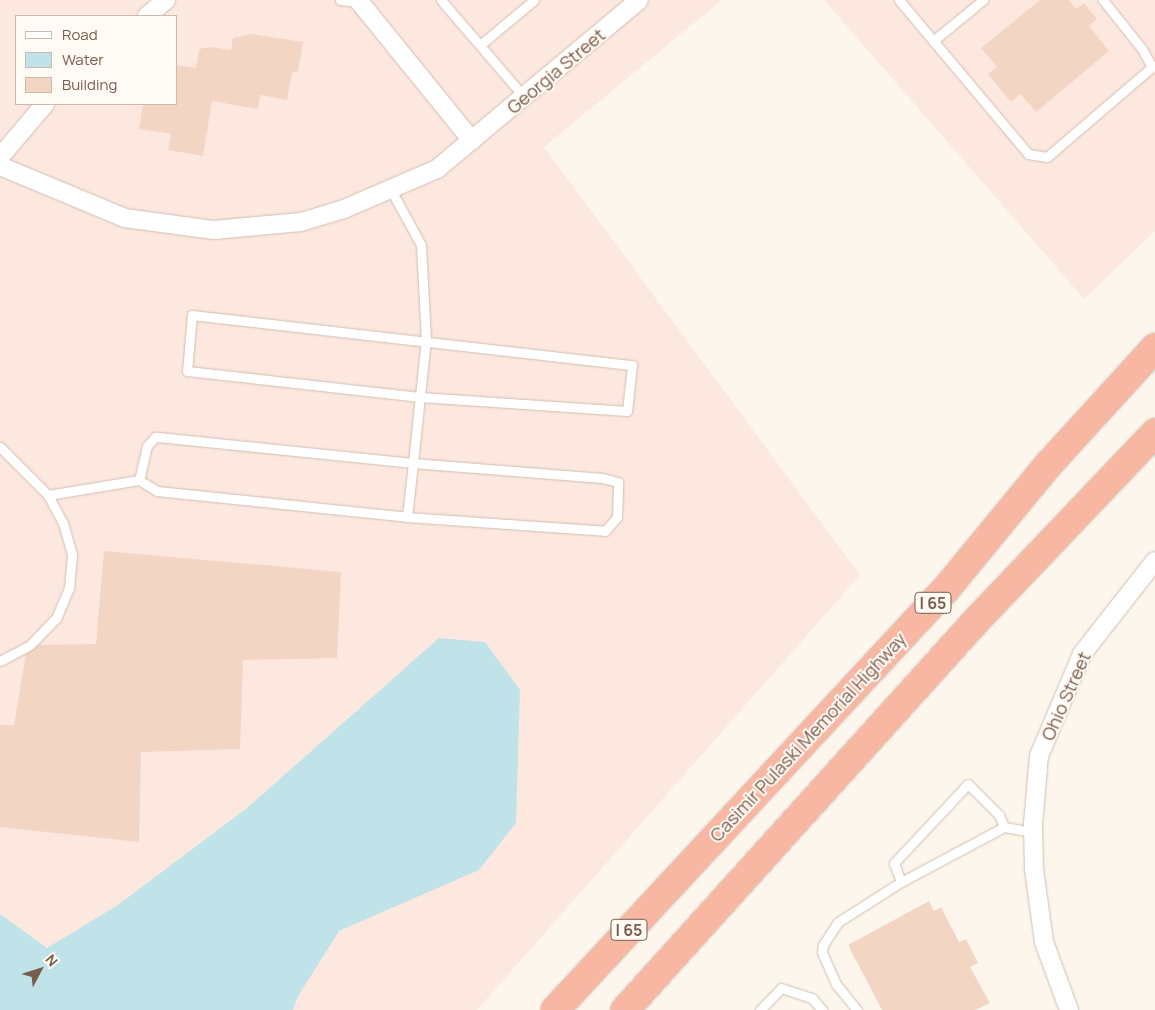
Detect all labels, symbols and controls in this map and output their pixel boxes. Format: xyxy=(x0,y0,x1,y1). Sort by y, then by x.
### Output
legend xyxy=(15,15,178,105)
text: Road xyxy=(62,24,98,45)
street label: Georgia Street xyxy=(503,24,609,118)
text: Water xyxy=(62,49,104,70)
text: Building xyxy=(62,74,117,95)
road number: I 65 xyxy=(914,590,952,616)
street label: Casimir Pulaski Memorial Highway xyxy=(705,628,911,846)
street label: Ohio Street xyxy=(1037,648,1095,744)
road number: I 65 xyxy=(610,916,648,944)
north arrow xyxy=(15,945,65,995)
text: N xyxy=(41,950,62,970)

